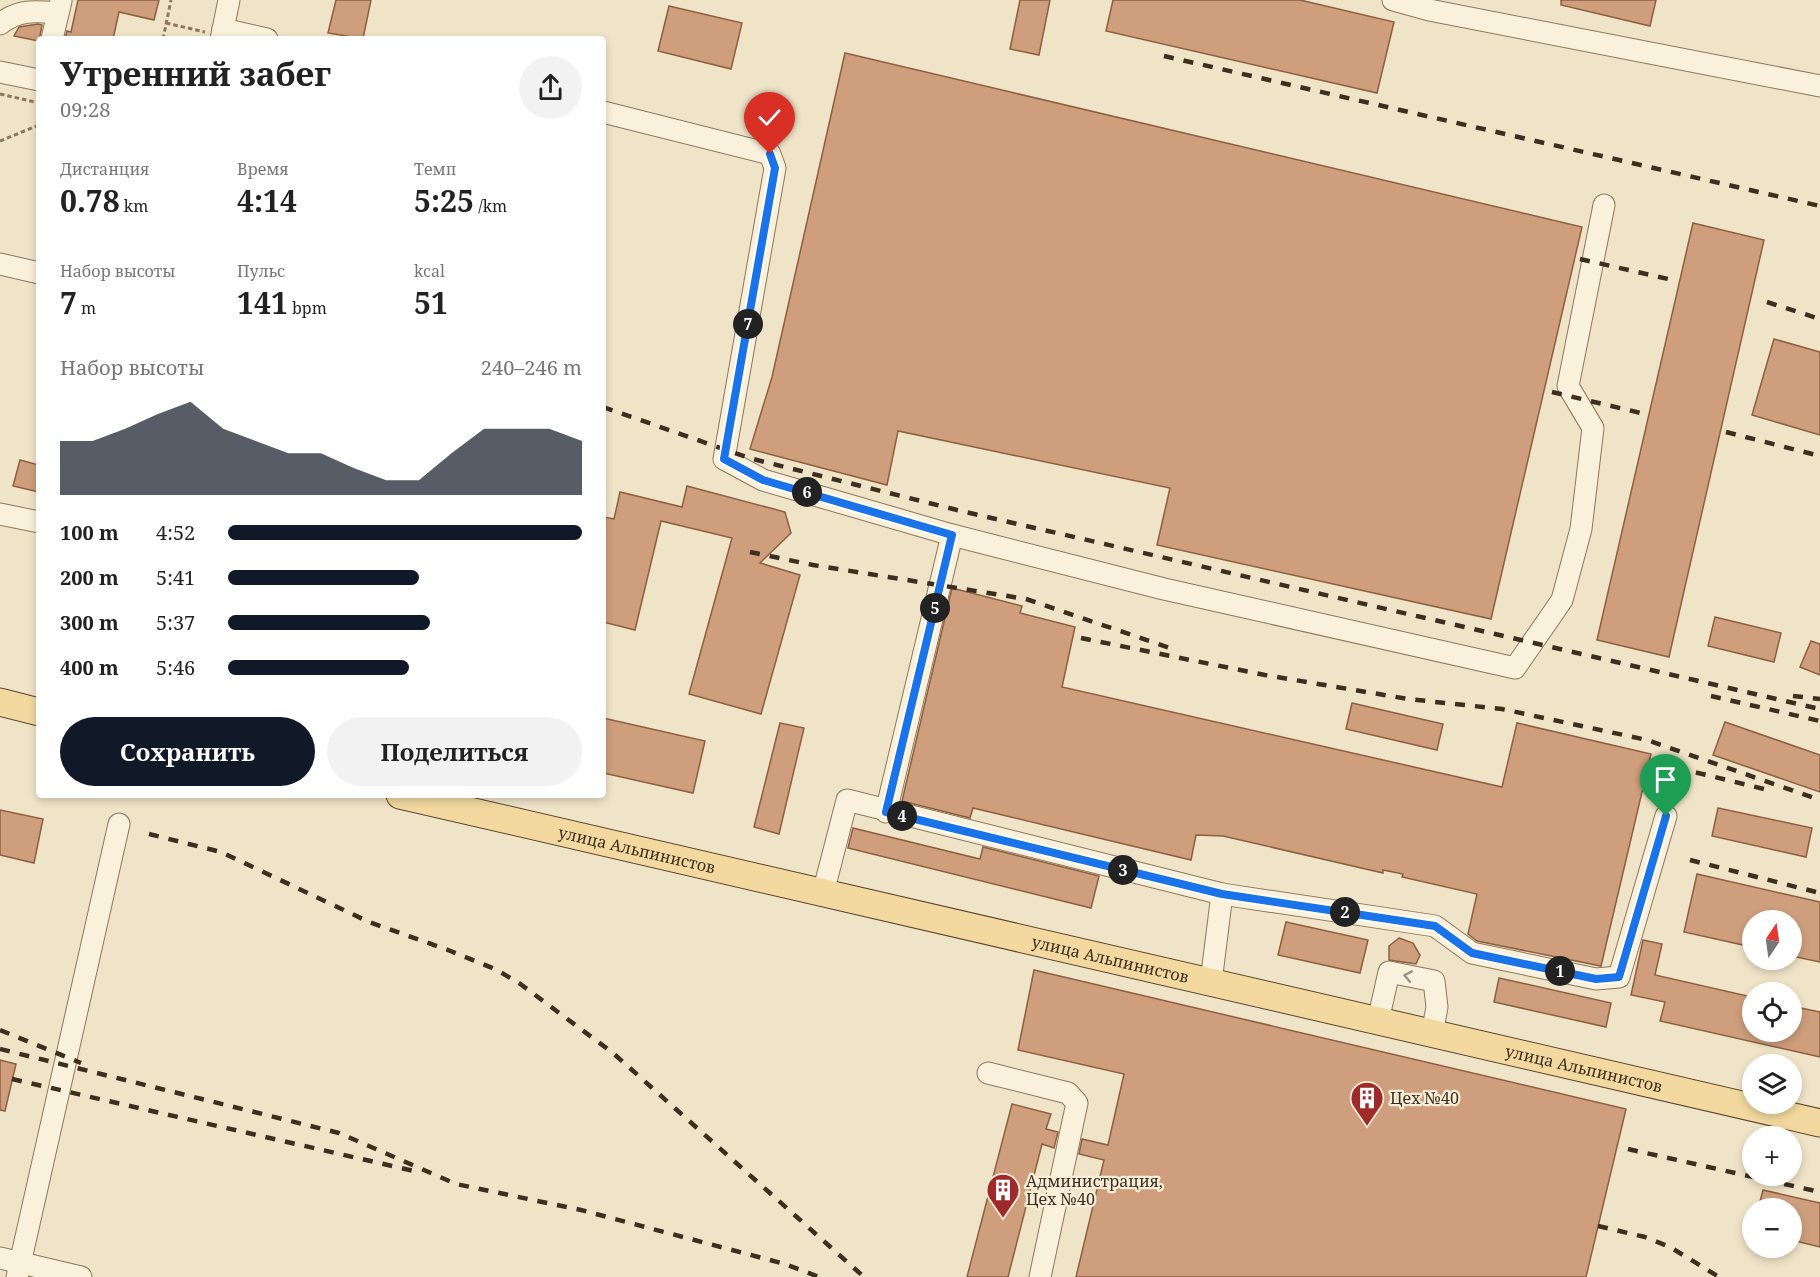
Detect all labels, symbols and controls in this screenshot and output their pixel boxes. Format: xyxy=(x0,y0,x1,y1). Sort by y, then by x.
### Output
text: Утренний забег xyxy=(60,51,331,96)
button: share xyxy=(519,56,582,119)
pin xyxy=(744,92,795,154)
text: 09:28 xyxy=(60,96,110,123)
icon: check xyxy=(753,101,786,134)
text: Дистанция xyxy=(60,158,149,180)
text: Время xyxy=(237,158,289,180)
text: Темп xyxy=(414,158,456,180)
text: 0.78 xyxy=(60,180,120,221)
text: 4:14 xyxy=(237,180,297,221)
text: 5:25 xyxy=(414,180,474,221)
text: km xyxy=(120,195,148,217)
text: /km xyxy=(474,195,507,217)
text: Набор высоты xyxy=(60,260,175,282)
text: Пульс xyxy=(237,260,285,282)
text: kcal xyxy=(414,260,445,282)
text: 7 xyxy=(60,282,77,323)
text: 141 xyxy=(237,282,288,323)
text: 51 xyxy=(414,282,448,323)
text: m xyxy=(77,297,96,319)
text: bpm xyxy=(288,297,327,319)
pin: 7 xyxy=(733,309,763,339)
text: 7 xyxy=(743,313,753,335)
text: Набор высоты xyxy=(60,354,204,381)
text: 240–246 m xyxy=(481,354,582,381)
pin: 6 xyxy=(792,477,822,507)
text: 6 xyxy=(802,481,812,503)
text: 100 m xyxy=(60,519,119,546)
text: 4:52 xyxy=(156,519,195,546)
text: 200 m xyxy=(60,564,119,591)
text: 5:41 xyxy=(156,564,195,591)
pin: 5 xyxy=(920,593,950,623)
text: 5 xyxy=(930,597,940,619)
text: 300 m xyxy=(60,609,119,636)
text: 5:37 xyxy=(156,609,195,636)
text: 400 m xyxy=(60,654,119,681)
text: 5:46 xyxy=(156,654,195,681)
button: Сохранить xyxy=(60,717,315,786)
button: Поделиться xyxy=(327,717,582,786)
pin xyxy=(1640,754,1691,816)
icon: arrive xyxy=(1649,763,1682,796)
pin: 4 xyxy=(887,801,917,831)
text: 4 xyxy=(897,805,907,827)
street label: улица Альпинистов xyxy=(556,821,718,879)
pin: 3 xyxy=(1108,855,1138,885)
text: 3 xyxy=(1118,859,1128,881)
pin: 2 xyxy=(1330,897,1360,927)
text: 2 xyxy=(1340,901,1350,923)
north arrow xyxy=(1742,910,1802,970)
map controls xyxy=(1742,910,1802,1258)
street label: улица Альпинистов xyxy=(1030,930,1191,988)
pin: 1 xyxy=(1545,956,1575,986)
text: 1 xyxy=(1555,960,1565,982)
one-way arrow xyxy=(1404,970,1414,983)
button: locate xyxy=(1742,982,1802,1042)
street label: улица Альпинистов xyxy=(1503,1040,1665,1097)
button: layers xyxy=(1742,1054,1802,1114)
building icon: Цех №40 xyxy=(1349,1080,1385,1127)
place label: Цех №40 xyxy=(1390,1087,1459,1109)
button: + xyxy=(1742,1126,1802,1186)
place label: Администрация, Цех №40 xyxy=(1026,1170,1163,1210)
building icon: Администрация, Цех №40 xyxy=(985,1172,1021,1219)
button: − xyxy=(1742,1198,1802,1258)

